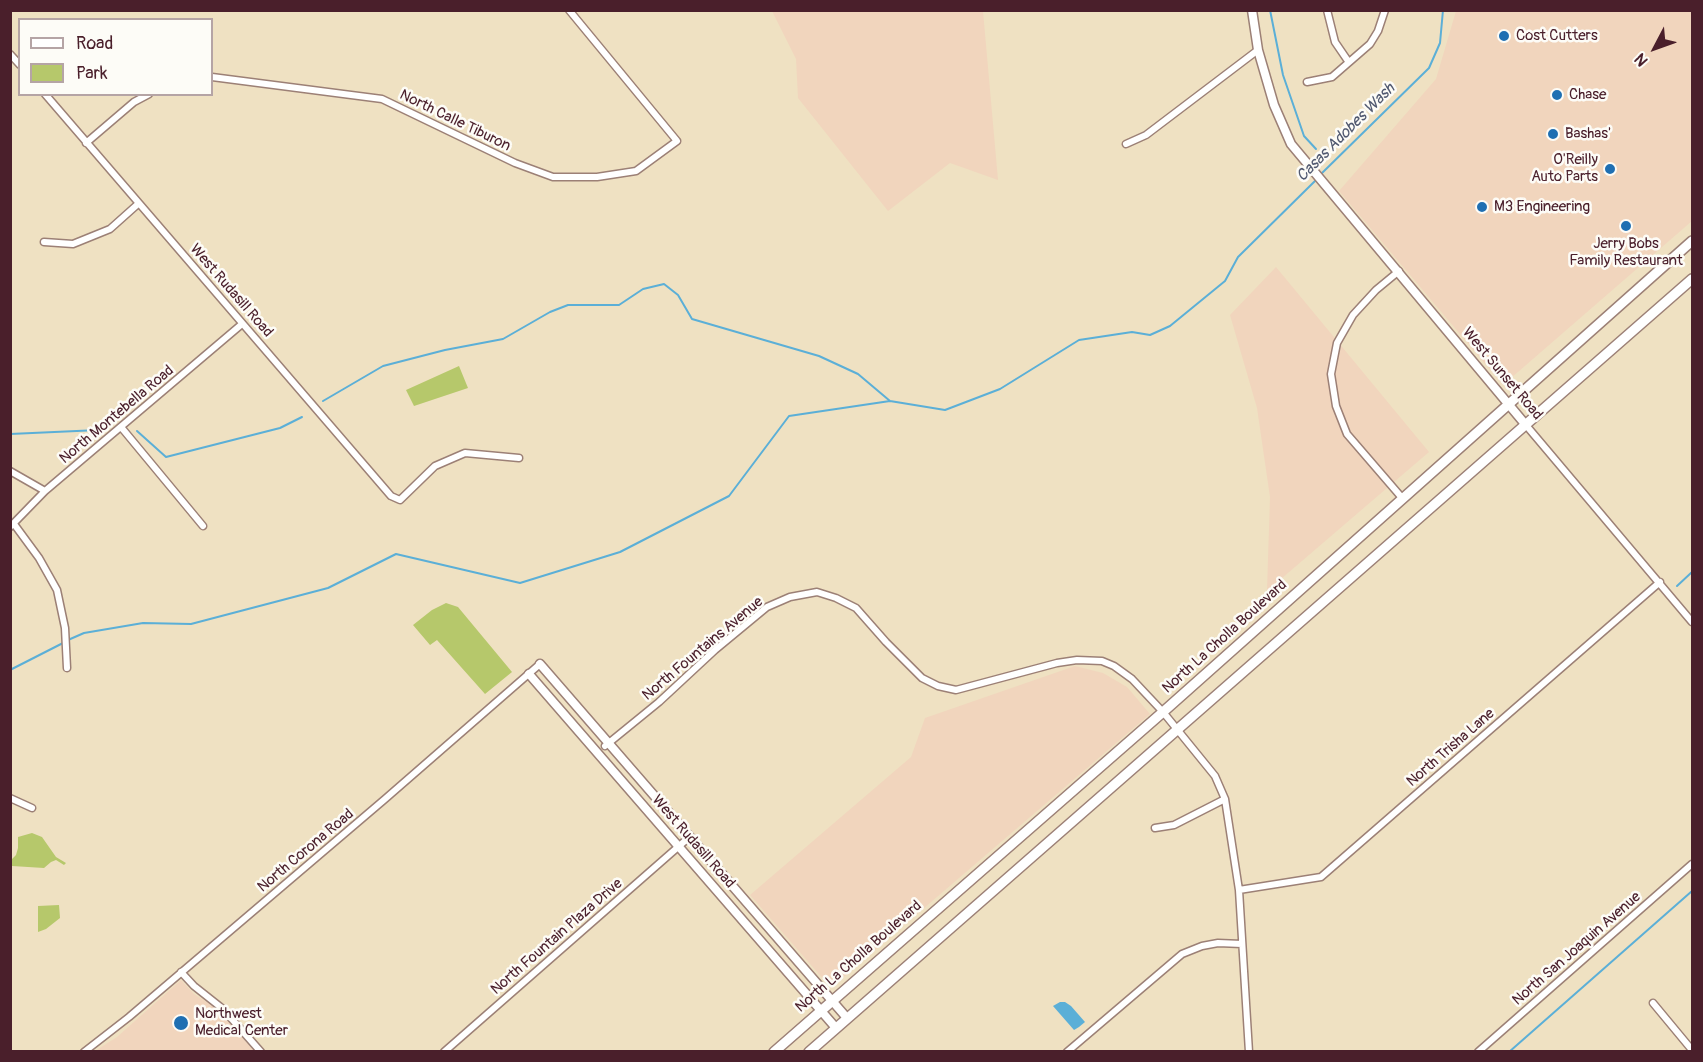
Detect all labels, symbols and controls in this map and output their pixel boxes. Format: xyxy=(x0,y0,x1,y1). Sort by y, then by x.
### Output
legend xyxy=(18,18,213,96)
north arrow xyxy=(1625,18,1685,78)
place label: Cost Cutters xyxy=(1516,27,1598,45)
marker: Cost Cutters xyxy=(1497,29,1511,43)
text: Road xyxy=(76,32,113,55)
text: N xyxy=(1630,49,1653,70)
text: Park xyxy=(76,62,108,85)
water label: Casas Adobes Wash xyxy=(1293,80,1399,186)
street label: North Calle Tiburon xyxy=(397,86,513,156)
place label: Chase xyxy=(1569,86,1606,104)
marker: Chase xyxy=(1550,88,1564,102)
place label: Bashas' xyxy=(1565,125,1611,143)
marker: Bashas' xyxy=(1546,127,1560,141)
place label: O'Reilly Auto Parts xyxy=(1531,151,1598,186)
marker: O'Reilly Auto Parts xyxy=(1603,162,1617,176)
place label: M3 Engineering xyxy=(1494,198,1590,216)
marker: M3 Engineering xyxy=(1475,200,1489,214)
marker: Jerry Bobs Family Restaurant xyxy=(1619,219,1633,233)
place label: Jerry Bobs Family Restaurant xyxy=(1569,235,1683,270)
street label: West Rudasill Road xyxy=(186,241,276,341)
street label: West Sunset Road xyxy=(1458,324,1546,424)
street label: North Montebella Road xyxy=(56,362,178,468)
street label: North La Cholla Boulevard xyxy=(1159,576,1291,698)
street label: North Fountains Avenue xyxy=(639,593,767,705)
street label: North Trisha Lane xyxy=(1403,705,1499,791)
street label: West Rudasill Road xyxy=(648,792,738,892)
street label: North Corona Road xyxy=(254,806,358,896)
street label: North Fountain Plaza Drive xyxy=(488,875,626,999)
street label: North San Joaquin Avenue xyxy=(1509,888,1645,1010)
street label: North La Cholla Boulevard xyxy=(792,897,926,1017)
place label: Northwest Medical Center xyxy=(195,1005,288,1040)
marker: Northwest Medical Center xyxy=(172,1014,190,1032)

